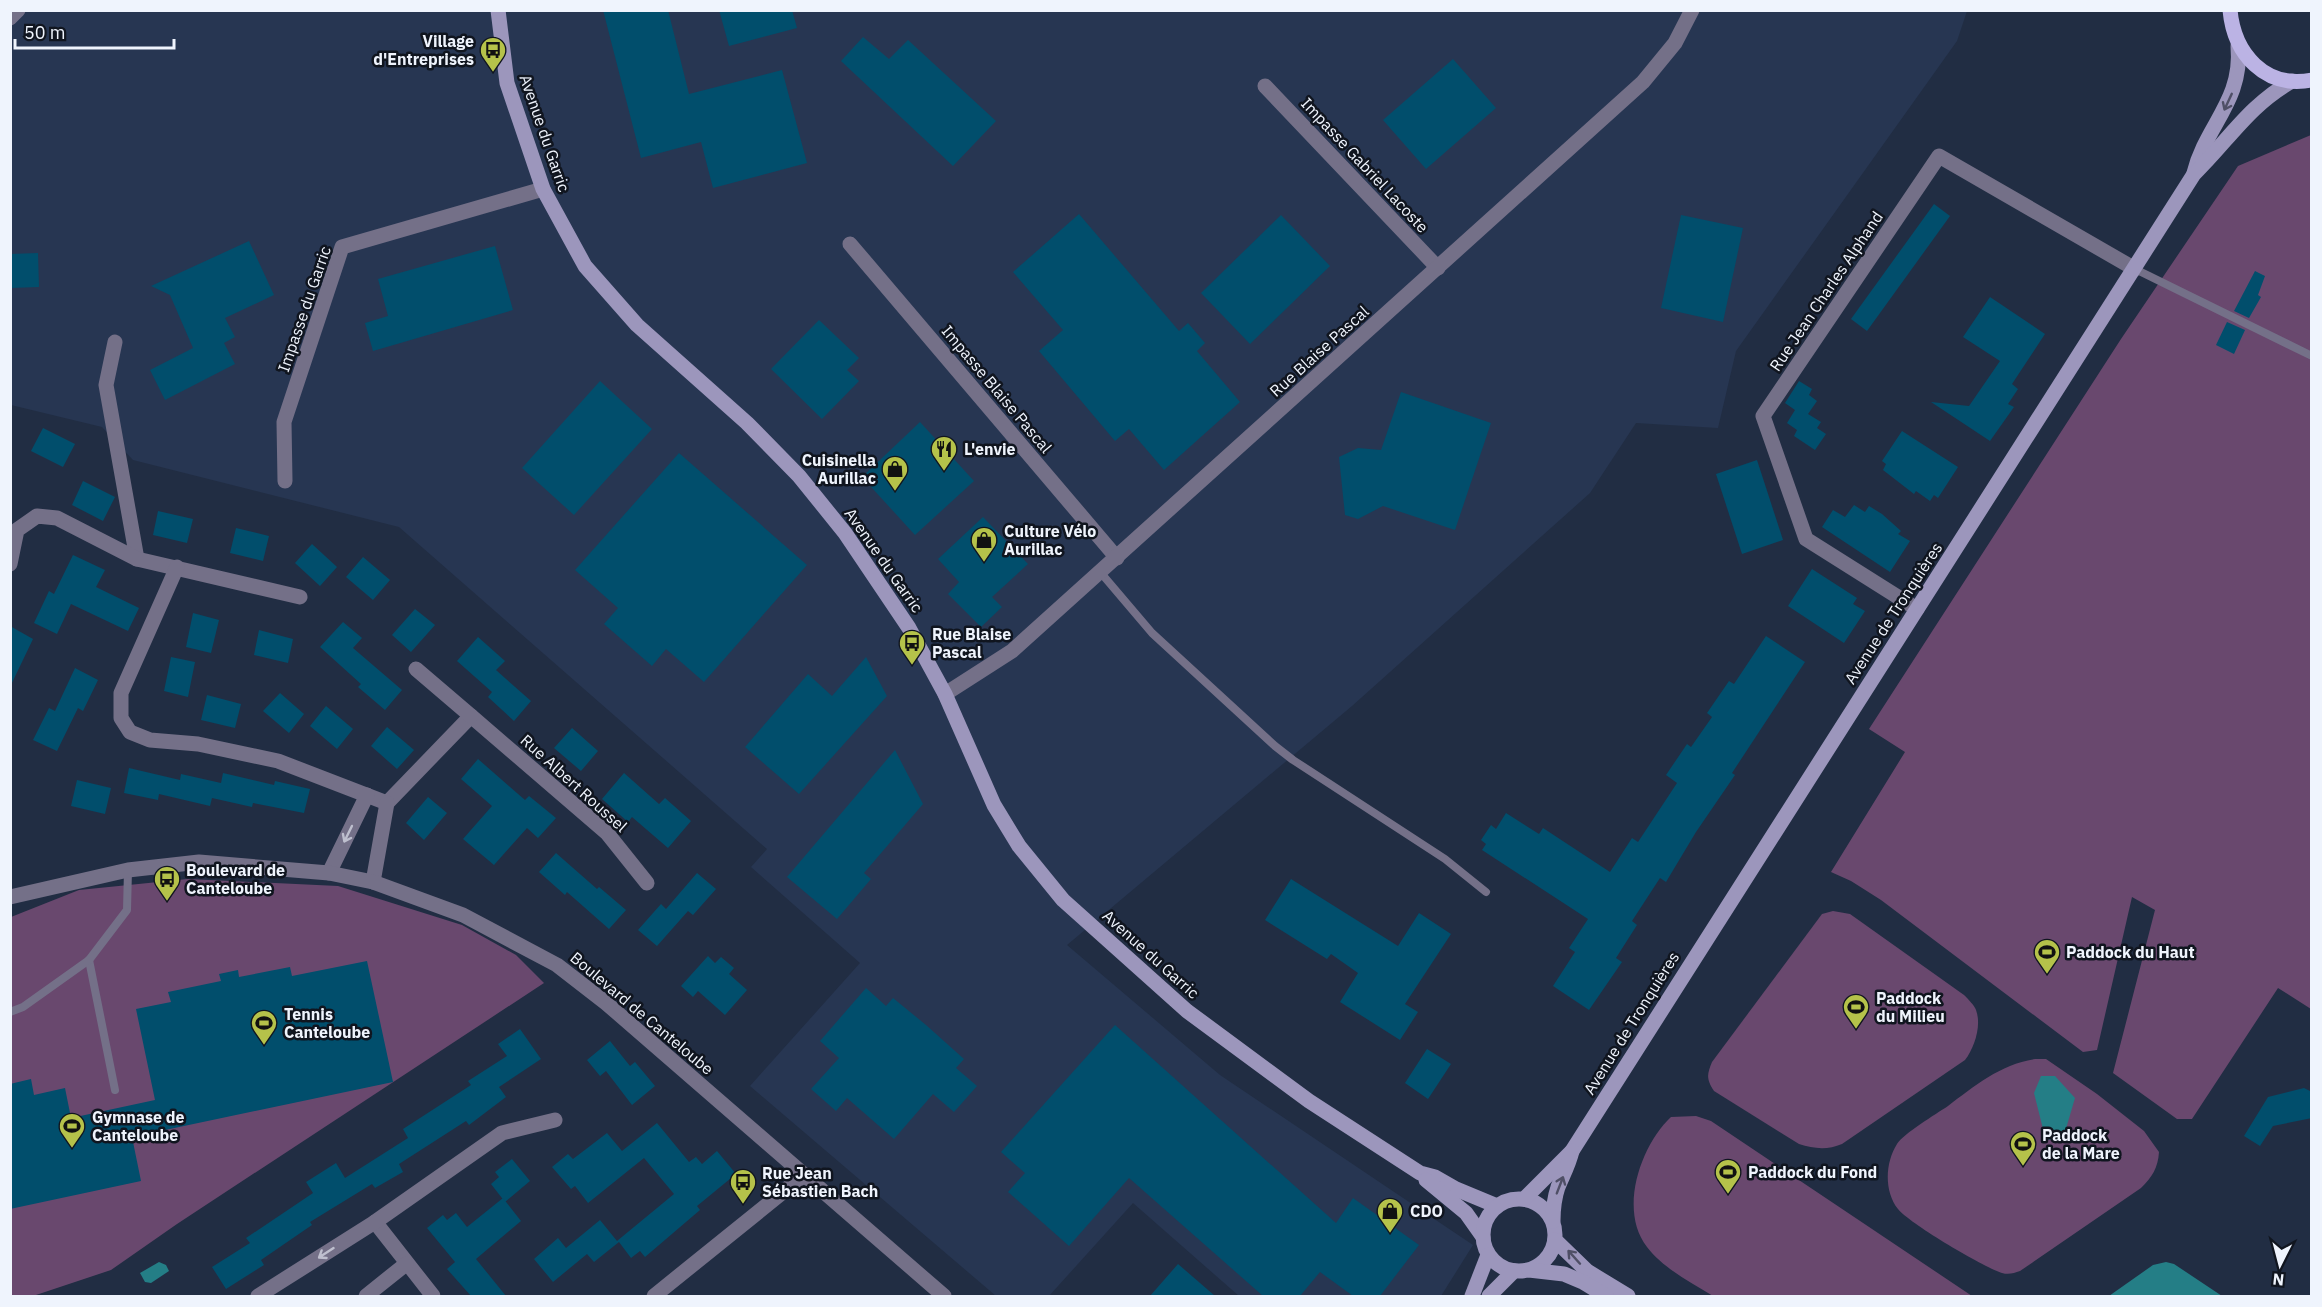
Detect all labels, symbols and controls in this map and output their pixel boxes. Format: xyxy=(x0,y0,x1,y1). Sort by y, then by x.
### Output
scale bar xyxy=(15,12,174,50)
text: 50 m xyxy=(24,21,66,44)
place label: Village d'Entreprises xyxy=(373,31,474,69)
bus stop icon: Village d'Entreprises xyxy=(478,35,508,73)
street label: Avenue du Garric xyxy=(516,72,574,194)
street label: Impasse Gabriel Lacoste xyxy=(1297,93,1433,237)
one-way arrow xyxy=(2222,93,2234,111)
street label: Rue Jean Charles Alphand xyxy=(1765,207,1887,375)
street label: Impasse du Garric xyxy=(273,243,335,375)
street label: Rue Blaise Pascal xyxy=(1265,301,1373,401)
street label: Impasse Blaise Pascal xyxy=(938,321,1056,457)
restaurant icon: L'envie xyxy=(929,434,959,472)
place label: L'envie xyxy=(964,439,1016,459)
place label: Cuisinella Aurillac xyxy=(802,450,876,488)
shop icon: Cuisinella Aurillac xyxy=(880,454,910,492)
street label: Avenue du Garric xyxy=(841,504,927,616)
place label: Culture Vélo Aurillac xyxy=(1004,521,1096,559)
shop icon: Culture Vélo Aurillac xyxy=(969,525,999,563)
street label: Avenue de Tronquières xyxy=(1840,538,1946,688)
place label: Rue Blaise Pascal xyxy=(932,624,1011,662)
bus stop icon: Rue Blaise Pascal xyxy=(897,628,927,666)
street label: Rue Albert Roussel xyxy=(517,730,631,836)
one-way arrow xyxy=(342,825,353,843)
place label: Boulevard de Canteloube xyxy=(186,860,285,898)
bus stop icon: Boulevard de Canteloube xyxy=(152,864,182,902)
street label: Avenue du Garric xyxy=(1099,905,1203,1003)
sports icon: Paddock du Haut xyxy=(2032,937,2062,975)
place label: Paddock du Haut xyxy=(2066,942,2195,962)
street label: Boulevard de Canteloube xyxy=(566,947,718,1079)
street label: Avenue de Tronquières xyxy=(1579,948,1683,1098)
place label: Paddock du Milieu xyxy=(1876,988,1945,1026)
sports icon: Paddock du Milieu xyxy=(1841,992,1871,1030)
place label: Tennis Canteloube xyxy=(284,1004,370,1042)
sports icon: Tennis Canteloube xyxy=(249,1008,279,1046)
place label: Gymnase de Canteloube xyxy=(92,1107,185,1145)
sports icon: Gymnase de Canteloube xyxy=(57,1111,87,1149)
place label: Paddock de la Mare xyxy=(2042,1125,2120,1163)
sports icon: Paddock de la Mare xyxy=(2008,1129,2038,1167)
sports icon: Paddock du Fond xyxy=(1713,1157,1743,1195)
place label: Paddock du Fond xyxy=(1748,1162,1877,1182)
place label: Rue Jean Sébastien Bach xyxy=(762,1163,878,1201)
bus stop icon: Rue Jean Sébastien Bach xyxy=(728,1167,758,1205)
one-way arrow xyxy=(1555,1177,1566,1195)
shop icon: CDO xyxy=(1375,1196,1405,1234)
place label: CDO xyxy=(1410,1201,1443,1221)
north arrow xyxy=(2250,1235,2310,1295)
one-way arrow xyxy=(318,1248,335,1260)
one-way arrow xyxy=(1567,1250,1581,1265)
text: N xyxy=(2272,1269,2285,1290)

